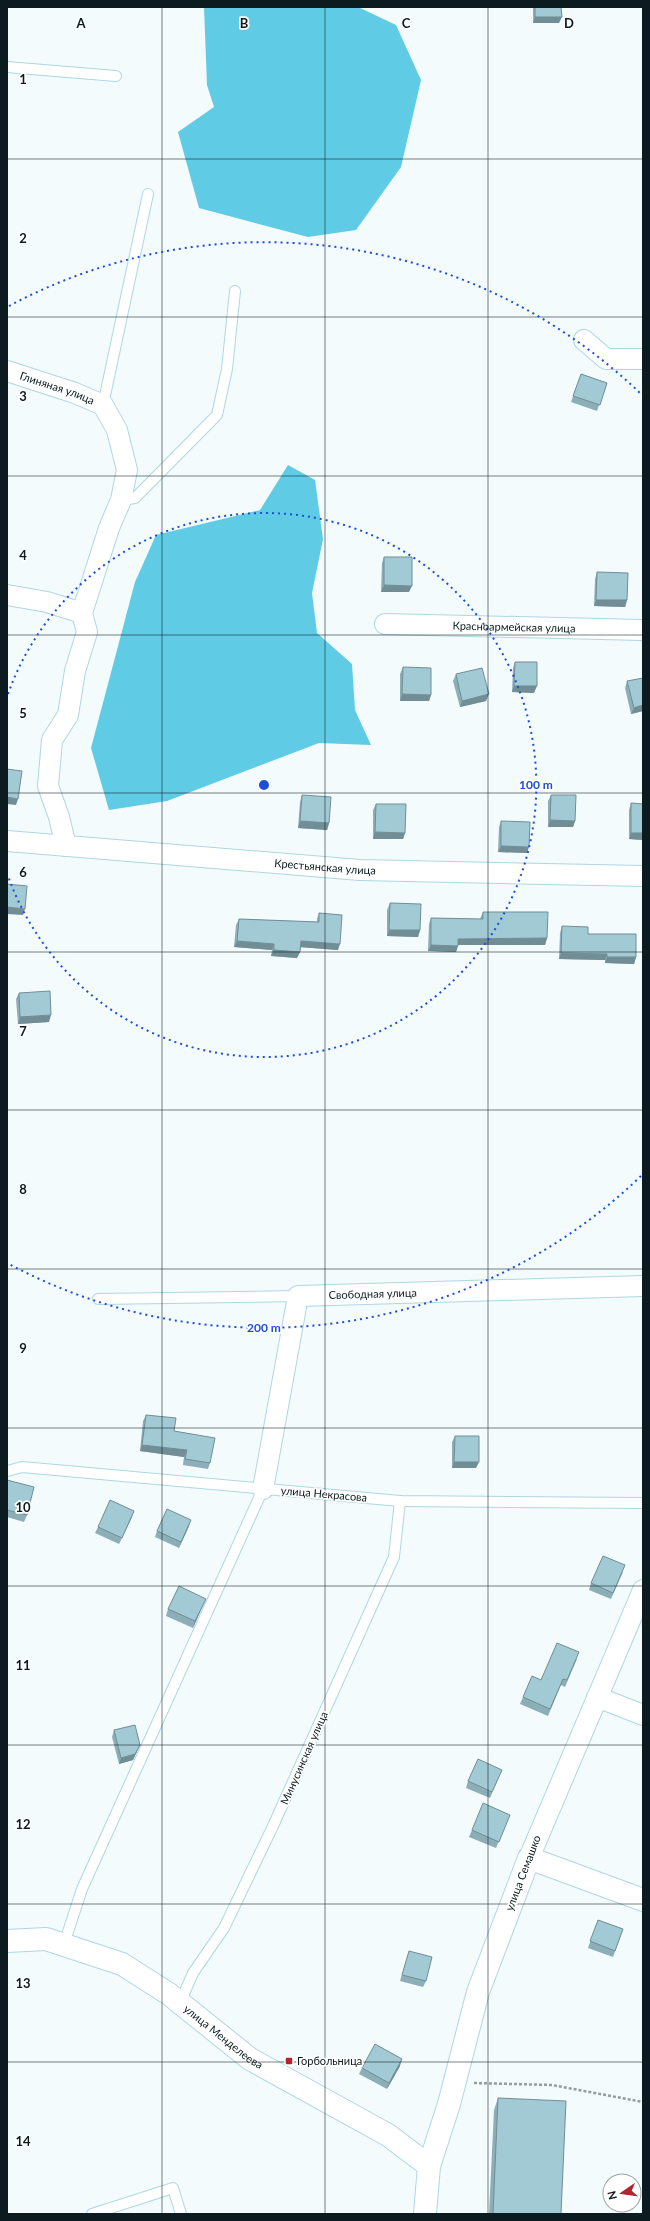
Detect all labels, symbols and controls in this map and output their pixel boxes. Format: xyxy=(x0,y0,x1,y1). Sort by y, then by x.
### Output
text: A xyxy=(75,15,86,31)
text: B xyxy=(240,15,249,31)
text: C xyxy=(402,15,411,31)
text: D xyxy=(564,15,574,31)
text: 1 xyxy=(19,71,27,87)
text: 2 xyxy=(19,230,27,246)
street label: Глиняная улица xyxy=(18,369,97,407)
text: 3 xyxy=(19,388,27,404)
text: 4 xyxy=(19,547,27,563)
street label: Красноармейская улица xyxy=(452,619,576,634)
text: 5 xyxy=(19,705,27,721)
text: 100 m xyxy=(519,777,553,792)
centre of rings xyxy=(257,778,271,792)
street label: Крестьянская улица xyxy=(274,856,376,876)
text: 6 xyxy=(19,864,27,880)
text: 7 xyxy=(19,1023,27,1039)
text: 8 xyxy=(19,1181,27,1197)
street label: Свободная улица xyxy=(328,1286,417,1301)
text: 200 m xyxy=(247,1320,281,1335)
text: 9 xyxy=(19,1340,27,1356)
street label: улица Некрасова xyxy=(280,1483,368,1504)
text: 10 xyxy=(15,1499,31,1515)
text: 11 xyxy=(15,1657,31,1673)
street label: Минусинская улица xyxy=(277,1709,330,1806)
text: 12 xyxy=(15,1816,31,1832)
street label: улица Семашко xyxy=(502,1833,543,1912)
text: 13 xyxy=(15,1975,31,1991)
street label: улица Менделеева xyxy=(182,2002,265,2071)
place label: Горбольница xyxy=(297,2054,362,2067)
marker: Горбольница xyxy=(284,2056,294,2066)
text: 14 xyxy=(15,2133,31,2149)
north arrow xyxy=(602,2173,642,2213)
text: N xyxy=(604,2190,619,2201)

